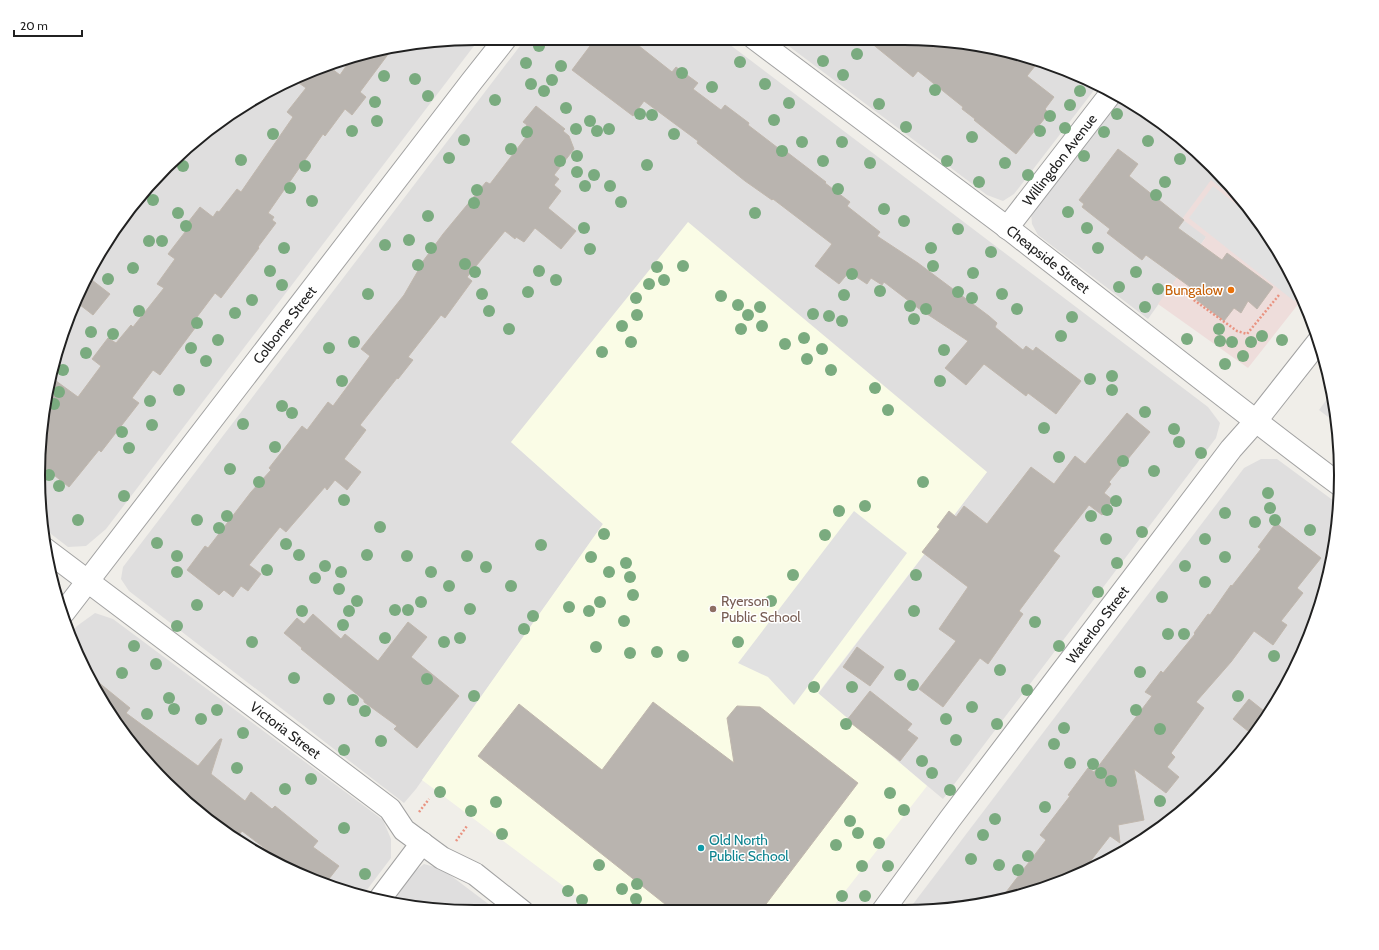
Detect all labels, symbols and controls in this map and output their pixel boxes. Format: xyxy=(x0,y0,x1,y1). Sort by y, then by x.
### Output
scale bar xyxy=(14,12,82,38)
text: 20 m xyxy=(20,18,48,33)
street label: Willingdon Avenue xyxy=(1018,110,1101,210)
street label: Cheapside Street xyxy=(1003,221,1093,297)
place label: Bungalow xyxy=(1165,281,1223,299)
street label: Colborne Street xyxy=(249,282,320,368)
marker: Bungalow xyxy=(1226,285,1236,295)
street label: Waterloo Street xyxy=(1062,582,1133,667)
place label: Ryerson Public School xyxy=(721,592,801,626)
marker: Ryerson Public School xyxy=(708,604,718,614)
street label: Victoria Street xyxy=(246,698,325,763)
place label: Old North Public School xyxy=(709,831,789,865)
marker: Old North Public School xyxy=(696,843,706,853)

